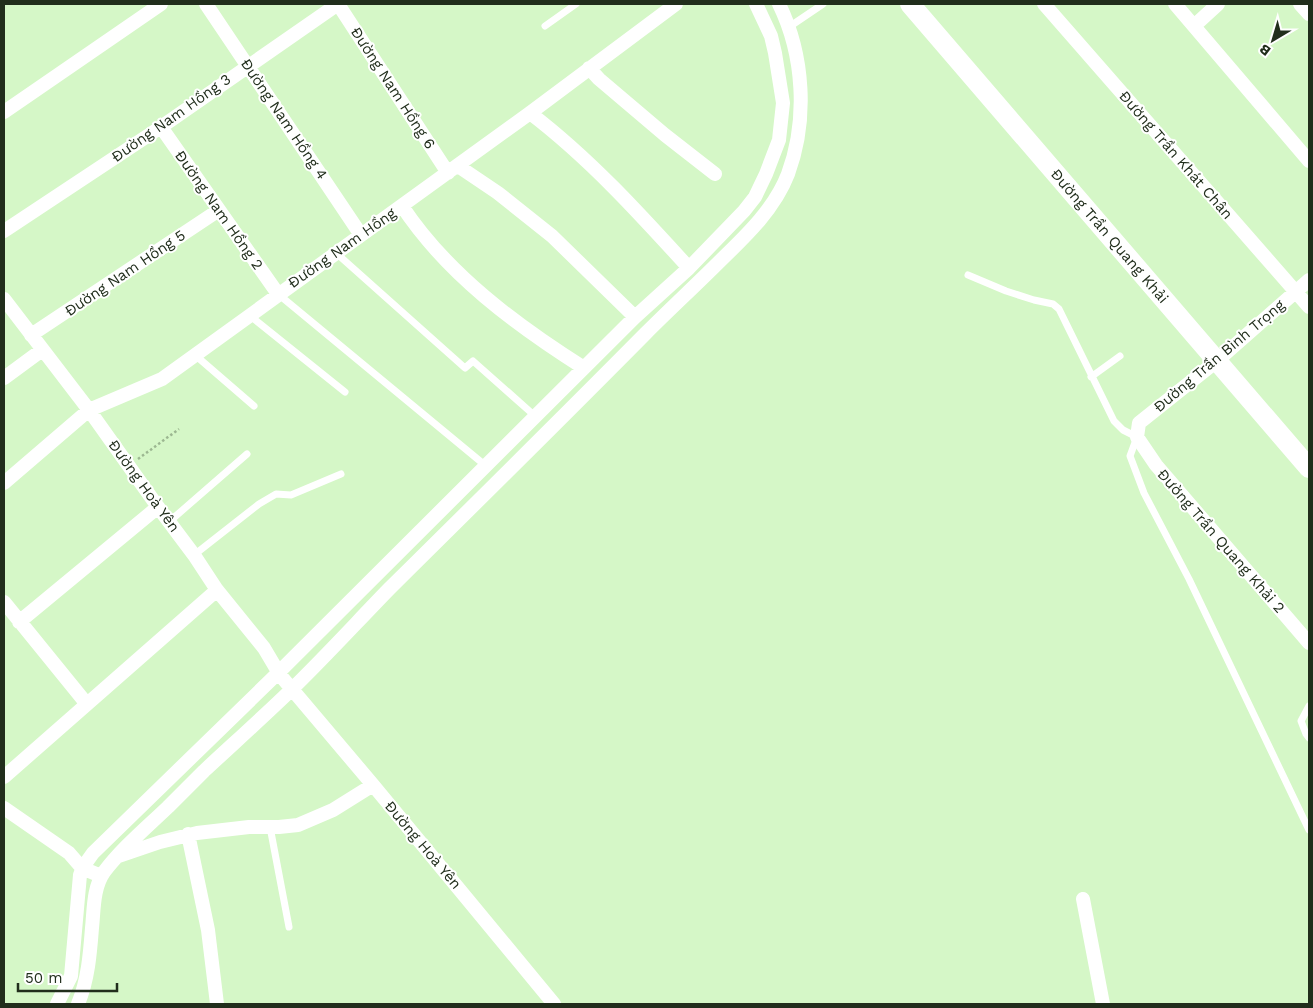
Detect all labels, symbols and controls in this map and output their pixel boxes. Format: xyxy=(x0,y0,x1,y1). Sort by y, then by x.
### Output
north arrow xyxy=(1248,15,1298,65)
street label: Đường Nam Hồng 6 xyxy=(347,24,439,152)
text: B xyxy=(1256,41,1274,59)
street label: Đường Nam Hồng 4 xyxy=(237,55,331,183)
street label: Đường Nam Hồng 3 xyxy=(108,70,234,166)
street label: Đường Trần Khát Chân xyxy=(1115,87,1237,223)
street label: Đường Nam Hồng 2 xyxy=(171,147,267,273)
street label: Đường Trần Quang Khải xyxy=(1047,165,1172,307)
street label: Đường Nam Hồng xyxy=(285,204,399,292)
street label: Đường Nam Hồng 5 xyxy=(61,226,189,320)
street label: Đường Trần Bình Trọng xyxy=(1150,296,1288,416)
street label: Đường Hoà Yên xyxy=(104,436,184,536)
street label: Đường Trần Quang Khải 2 xyxy=(1154,465,1288,617)
street label: Đường Hoà Yên xyxy=(381,797,465,893)
scale bar xyxy=(18,960,116,992)
text: 50 m xyxy=(25,969,62,987)

